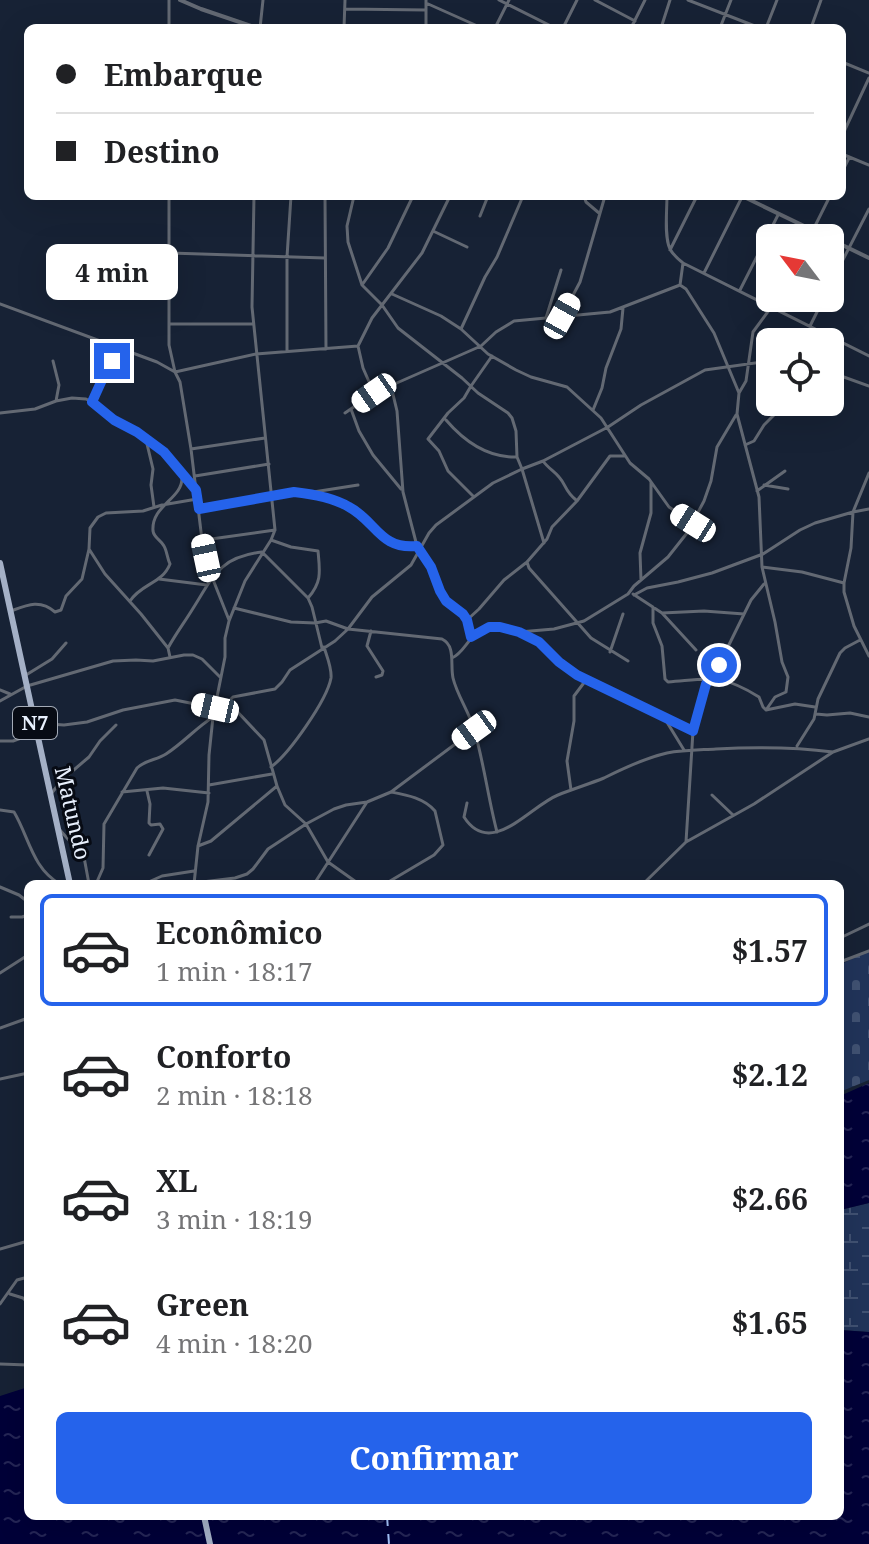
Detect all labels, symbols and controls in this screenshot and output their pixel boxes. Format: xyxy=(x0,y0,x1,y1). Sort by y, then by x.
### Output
text: Embarque xyxy=(104,54,263,95)
text: Destino xyxy=(104,131,220,172)
north arrow xyxy=(756,224,844,312)
map controls xyxy=(756,224,844,416)
callout: 4 min xyxy=(46,245,178,301)
text: 4 min xyxy=(75,254,149,290)
car xyxy=(540,289,584,343)
button: locate xyxy=(756,328,844,416)
route end xyxy=(94,343,130,379)
car xyxy=(347,369,401,417)
car xyxy=(666,500,720,546)
car xyxy=(189,532,223,584)
route start xyxy=(701,647,737,683)
car xyxy=(189,691,241,725)
car xyxy=(448,706,500,754)
road number: N7 xyxy=(13,707,57,739)
street label: Matundo xyxy=(49,763,99,863)
text: Econômico xyxy=(156,912,323,953)
icon: car xyxy=(60,914,132,986)
text: $1.57 xyxy=(731,930,808,971)
text: 1 min · 18:17 xyxy=(156,953,313,989)
text: Conforto xyxy=(156,1036,291,1077)
icon: car xyxy=(60,1038,132,1110)
text: $2.12 xyxy=(731,1054,808,1095)
text: 2 min · 18:18 xyxy=(156,1077,313,1113)
text: XL xyxy=(156,1160,198,1201)
icon: car xyxy=(60,1162,132,1234)
text: $2.66 xyxy=(731,1178,808,1219)
text: 3 min · 18:19 xyxy=(156,1201,313,1237)
text: Green xyxy=(156,1284,249,1325)
icon: car xyxy=(60,1286,132,1358)
text: $1.65 xyxy=(731,1302,808,1343)
text: 4 min · 18:20 xyxy=(156,1325,313,1361)
button: Confirmar xyxy=(56,1412,812,1504)

